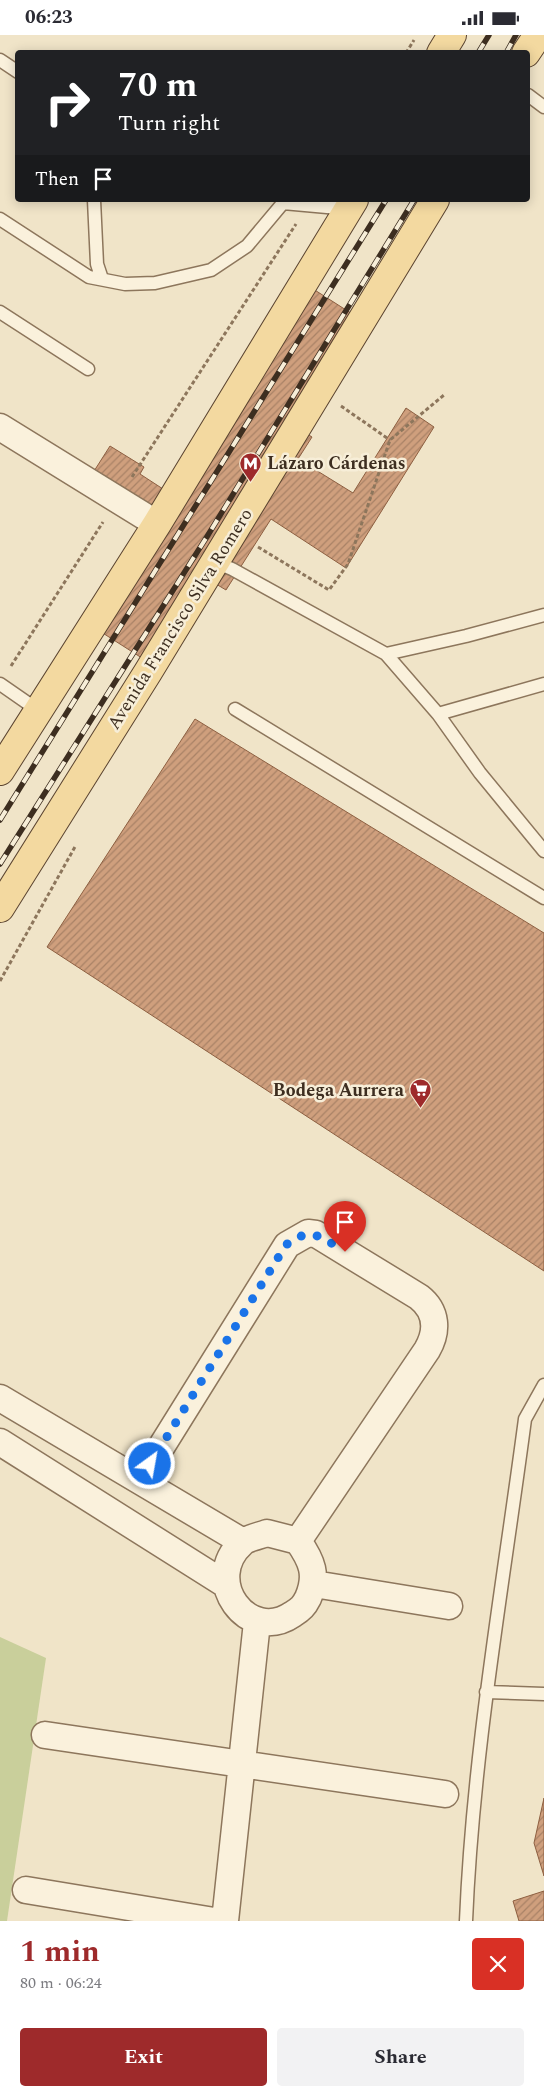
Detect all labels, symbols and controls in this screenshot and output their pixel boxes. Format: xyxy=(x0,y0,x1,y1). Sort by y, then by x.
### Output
text: 06:23 xyxy=(25,3,73,32)
text: 70 m xyxy=(118,59,198,112)
icon: right xyxy=(35,70,100,135)
text: Turn right xyxy=(118,107,220,140)
text: Then xyxy=(35,165,79,194)
icon: arrive xyxy=(89,165,117,193)
place label: Lázaro Cárdenas xyxy=(267,450,406,477)
metro station icon: Lázaro Cárdenas xyxy=(239,451,263,482)
street label: Avenida Francisco Silva Romero xyxy=(101,503,259,735)
place label: Bodega Aurrera xyxy=(273,1077,405,1104)
supermarket icon: Bodega Aurrera xyxy=(408,1078,432,1109)
pin xyxy=(324,1201,366,1252)
icon: arrive xyxy=(331,1208,359,1236)
position arrow xyxy=(123,1437,175,1489)
text: 1 min xyxy=(20,1929,100,1975)
button: close xyxy=(472,1938,524,1990)
text: 80 m · 06:24 xyxy=(20,1971,102,1995)
button: Exit xyxy=(20,2028,267,2086)
button: Share xyxy=(277,2028,524,2086)

